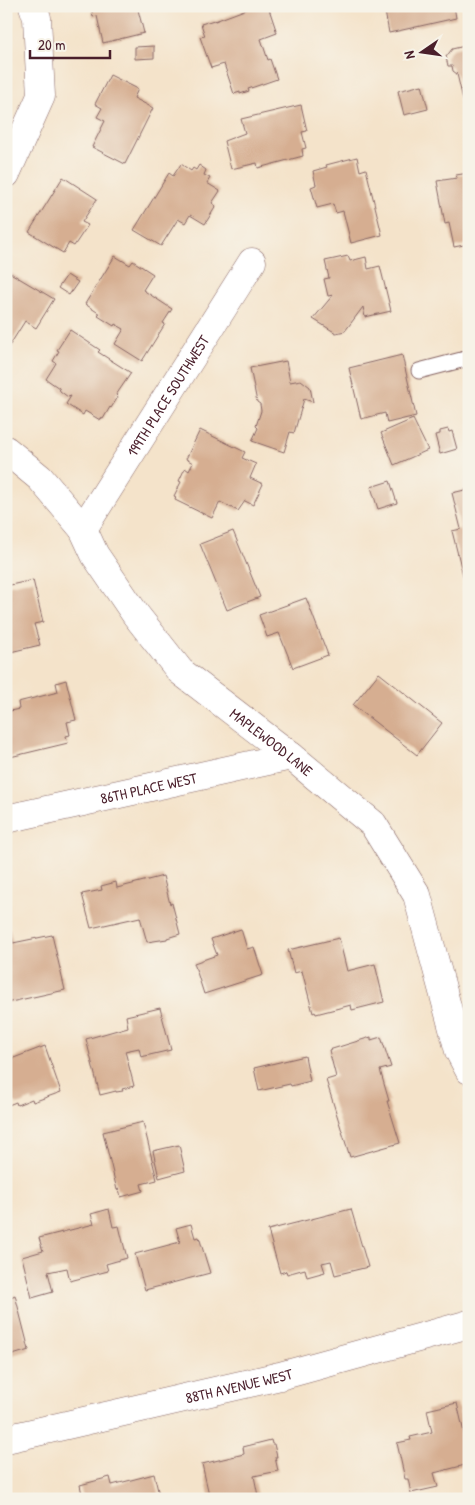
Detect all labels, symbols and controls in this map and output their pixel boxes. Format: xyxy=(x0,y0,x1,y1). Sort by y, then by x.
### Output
scale bar xyxy=(30,28,110,60)
north arrow xyxy=(398,28,448,78)
text: 20 m xyxy=(38,34,65,55)
text: N xyxy=(399,49,419,61)
street label: 199TH PLACE SOUTHWEST xyxy=(121,330,214,460)
street label: MAPLEWOOD LANE xyxy=(226,703,318,781)
street label: 86TH PLACE WEST xyxy=(98,766,200,808)
street label: 88TH AVENUE WEST xyxy=(183,1362,296,1408)

